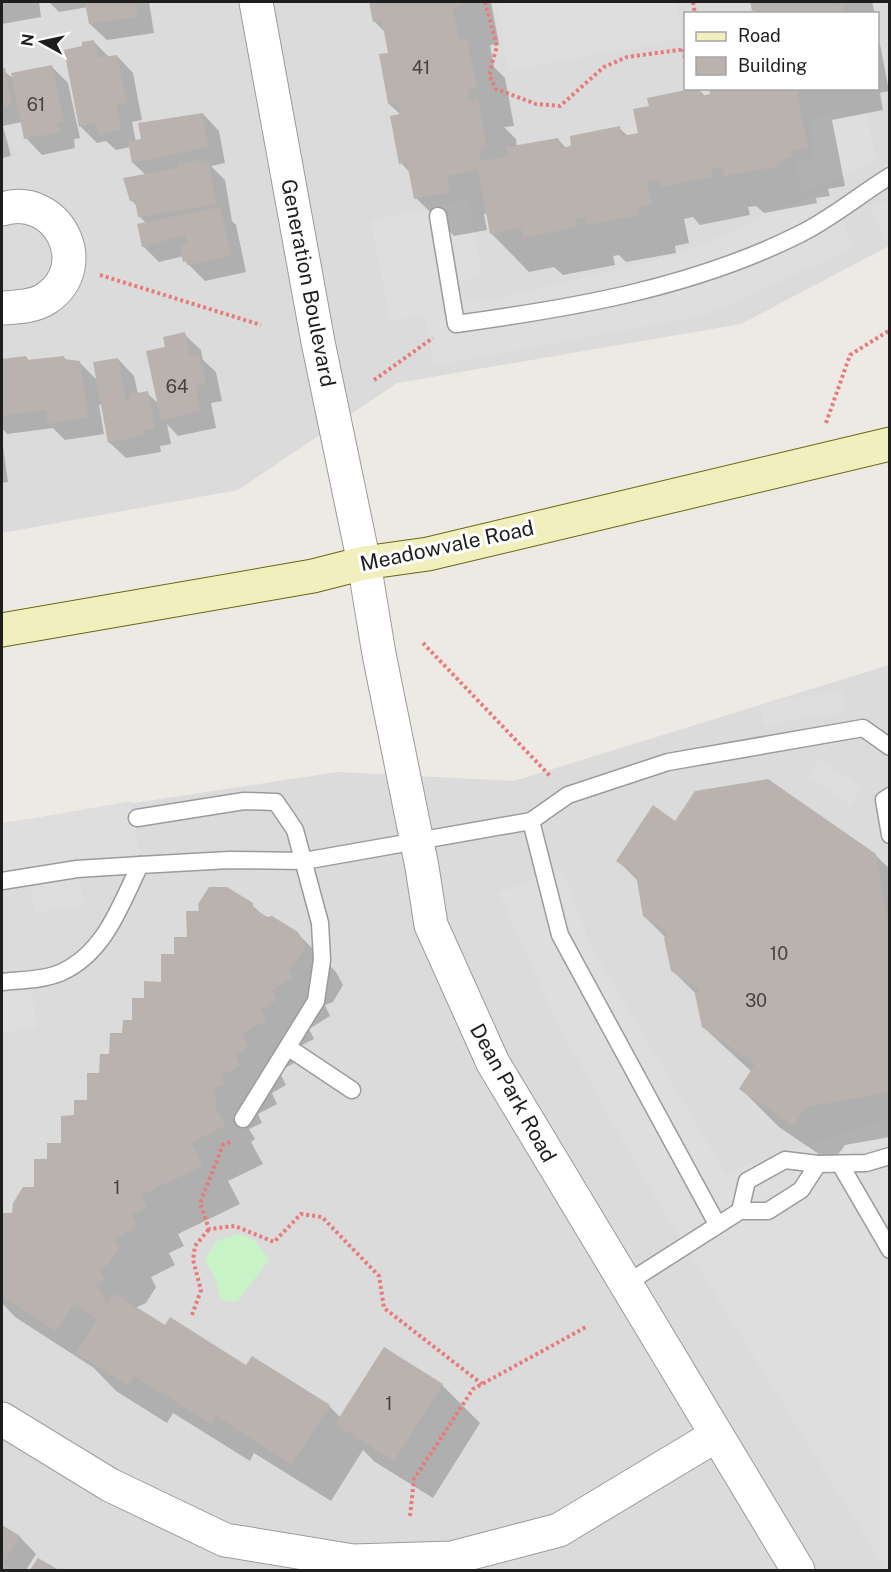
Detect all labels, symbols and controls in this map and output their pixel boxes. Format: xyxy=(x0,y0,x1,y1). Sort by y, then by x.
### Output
north arrow xyxy=(12,12,72,72)
legend xyxy=(684,12,879,90)
text: Road xyxy=(738,25,781,46)
text: N xyxy=(17,32,38,48)
text: Building xyxy=(738,55,807,76)
house number: 41 xyxy=(412,57,430,78)
house number: 61 xyxy=(27,94,45,115)
street label: Generation Boulevard xyxy=(276,177,341,389)
house number: 64 xyxy=(166,376,188,397)
street label: Meadowvale Road xyxy=(358,515,536,576)
house number: 10 xyxy=(770,943,788,964)
house number: 30 xyxy=(745,990,767,1011)
street label: Dean Park Road xyxy=(465,1019,562,1167)
house number: 1 xyxy=(113,1177,121,1198)
house number: 1 xyxy=(385,1393,393,1414)

